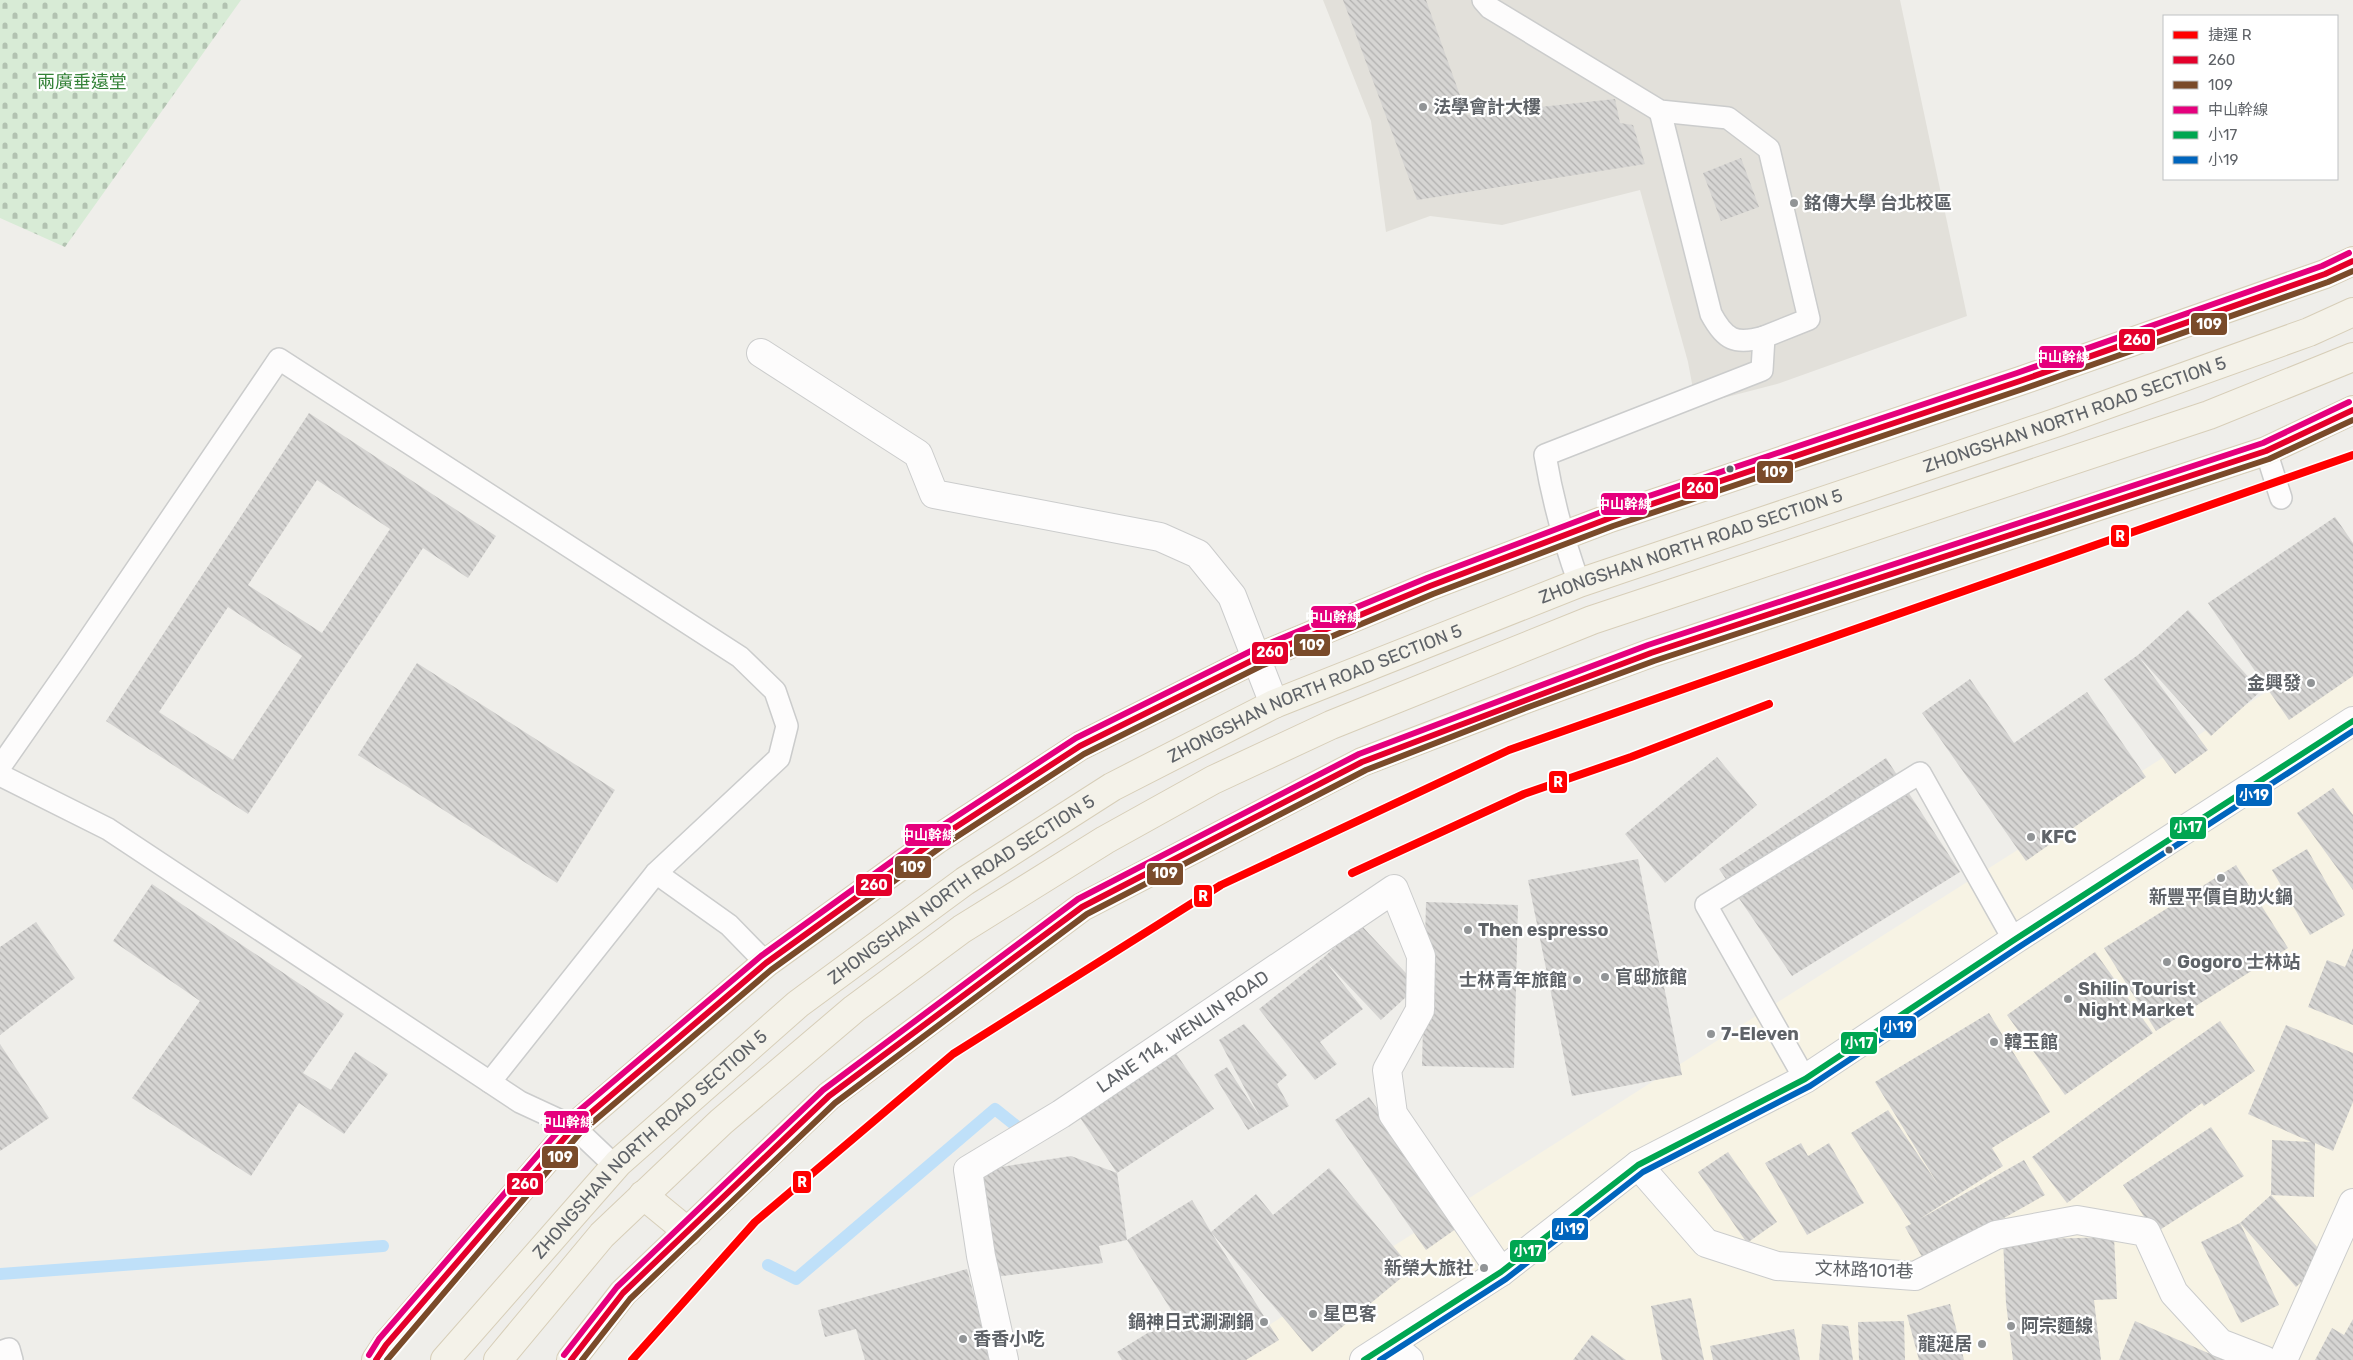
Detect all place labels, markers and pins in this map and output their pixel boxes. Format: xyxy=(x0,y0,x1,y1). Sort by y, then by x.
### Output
place label: 法學會計大樓 xyxy=(1433,96,1541,118)
marker: 法學會計大樓 xyxy=(1417,101,1429,113)
place label: 銘傳大學 台北校區 xyxy=(1804,192,1952,214)
marker: 銘傳大學 台北校區 xyxy=(1788,197,1800,209)
unlabelled marker xyxy=(1725,464,1735,474)
place label: 金興發 xyxy=(2247,672,2301,694)
marker: 金興發 xyxy=(2305,677,2317,689)
place label: KFC xyxy=(2041,826,2077,848)
marker: KFC xyxy=(2025,831,2037,843)
unlabelled marker xyxy=(2164,845,2174,855)
marker: 新豐平價自助火鍋 xyxy=(2215,872,2227,884)
place label: 新豐平價自助火鍋 xyxy=(2149,886,2293,908)
place label: Then espresso xyxy=(1478,919,1609,941)
marker: Then espresso xyxy=(1462,924,1474,936)
place label: Gogoro 士林站 xyxy=(2177,951,2300,973)
marker: Gogoro 士林站 xyxy=(2161,956,2173,968)
place label: 官邸旅館 xyxy=(1615,966,1687,988)
place label: 士林青年旅館 xyxy=(1459,969,1567,991)
marker: 官邸旅館 xyxy=(1599,971,1611,983)
marker: 士林青年旅館 xyxy=(1571,974,1583,986)
place label: Shilin Tourist Night Market xyxy=(2078,978,2196,1021)
marker: Shilin Tourist Night Market xyxy=(2062,993,2074,1005)
place label: 7-Eleven xyxy=(1721,1023,1799,1045)
marker: 7-Eleven xyxy=(1705,1028,1717,1040)
place label: 韓玉館 xyxy=(2004,1031,2058,1053)
marker: 韓玉館 xyxy=(1988,1036,2000,1048)
place label: 新榮大旅社 xyxy=(1384,1257,1474,1279)
marker: 新榮大旅社 xyxy=(1478,1262,1490,1274)
place label: 星巴客 xyxy=(1323,1303,1377,1325)
marker: 星巴客 xyxy=(1307,1308,1319,1320)
place label: 鍋神日式涮涮鍋 xyxy=(1128,1311,1254,1333)
place label: 阿宗麵線 xyxy=(2021,1315,2093,1337)
marker: 鍋神日式涮涮鍋 xyxy=(1258,1316,1270,1328)
marker: 阿宗麵線 xyxy=(2005,1320,2017,1332)
place label: 香香小吃 xyxy=(973,1328,1045,1350)
marker: 香香小吃 xyxy=(957,1333,969,1345)
place label: 龍涎居 xyxy=(1918,1333,1972,1355)
marker: 龍涎居 xyxy=(1976,1338,1988,1350)

